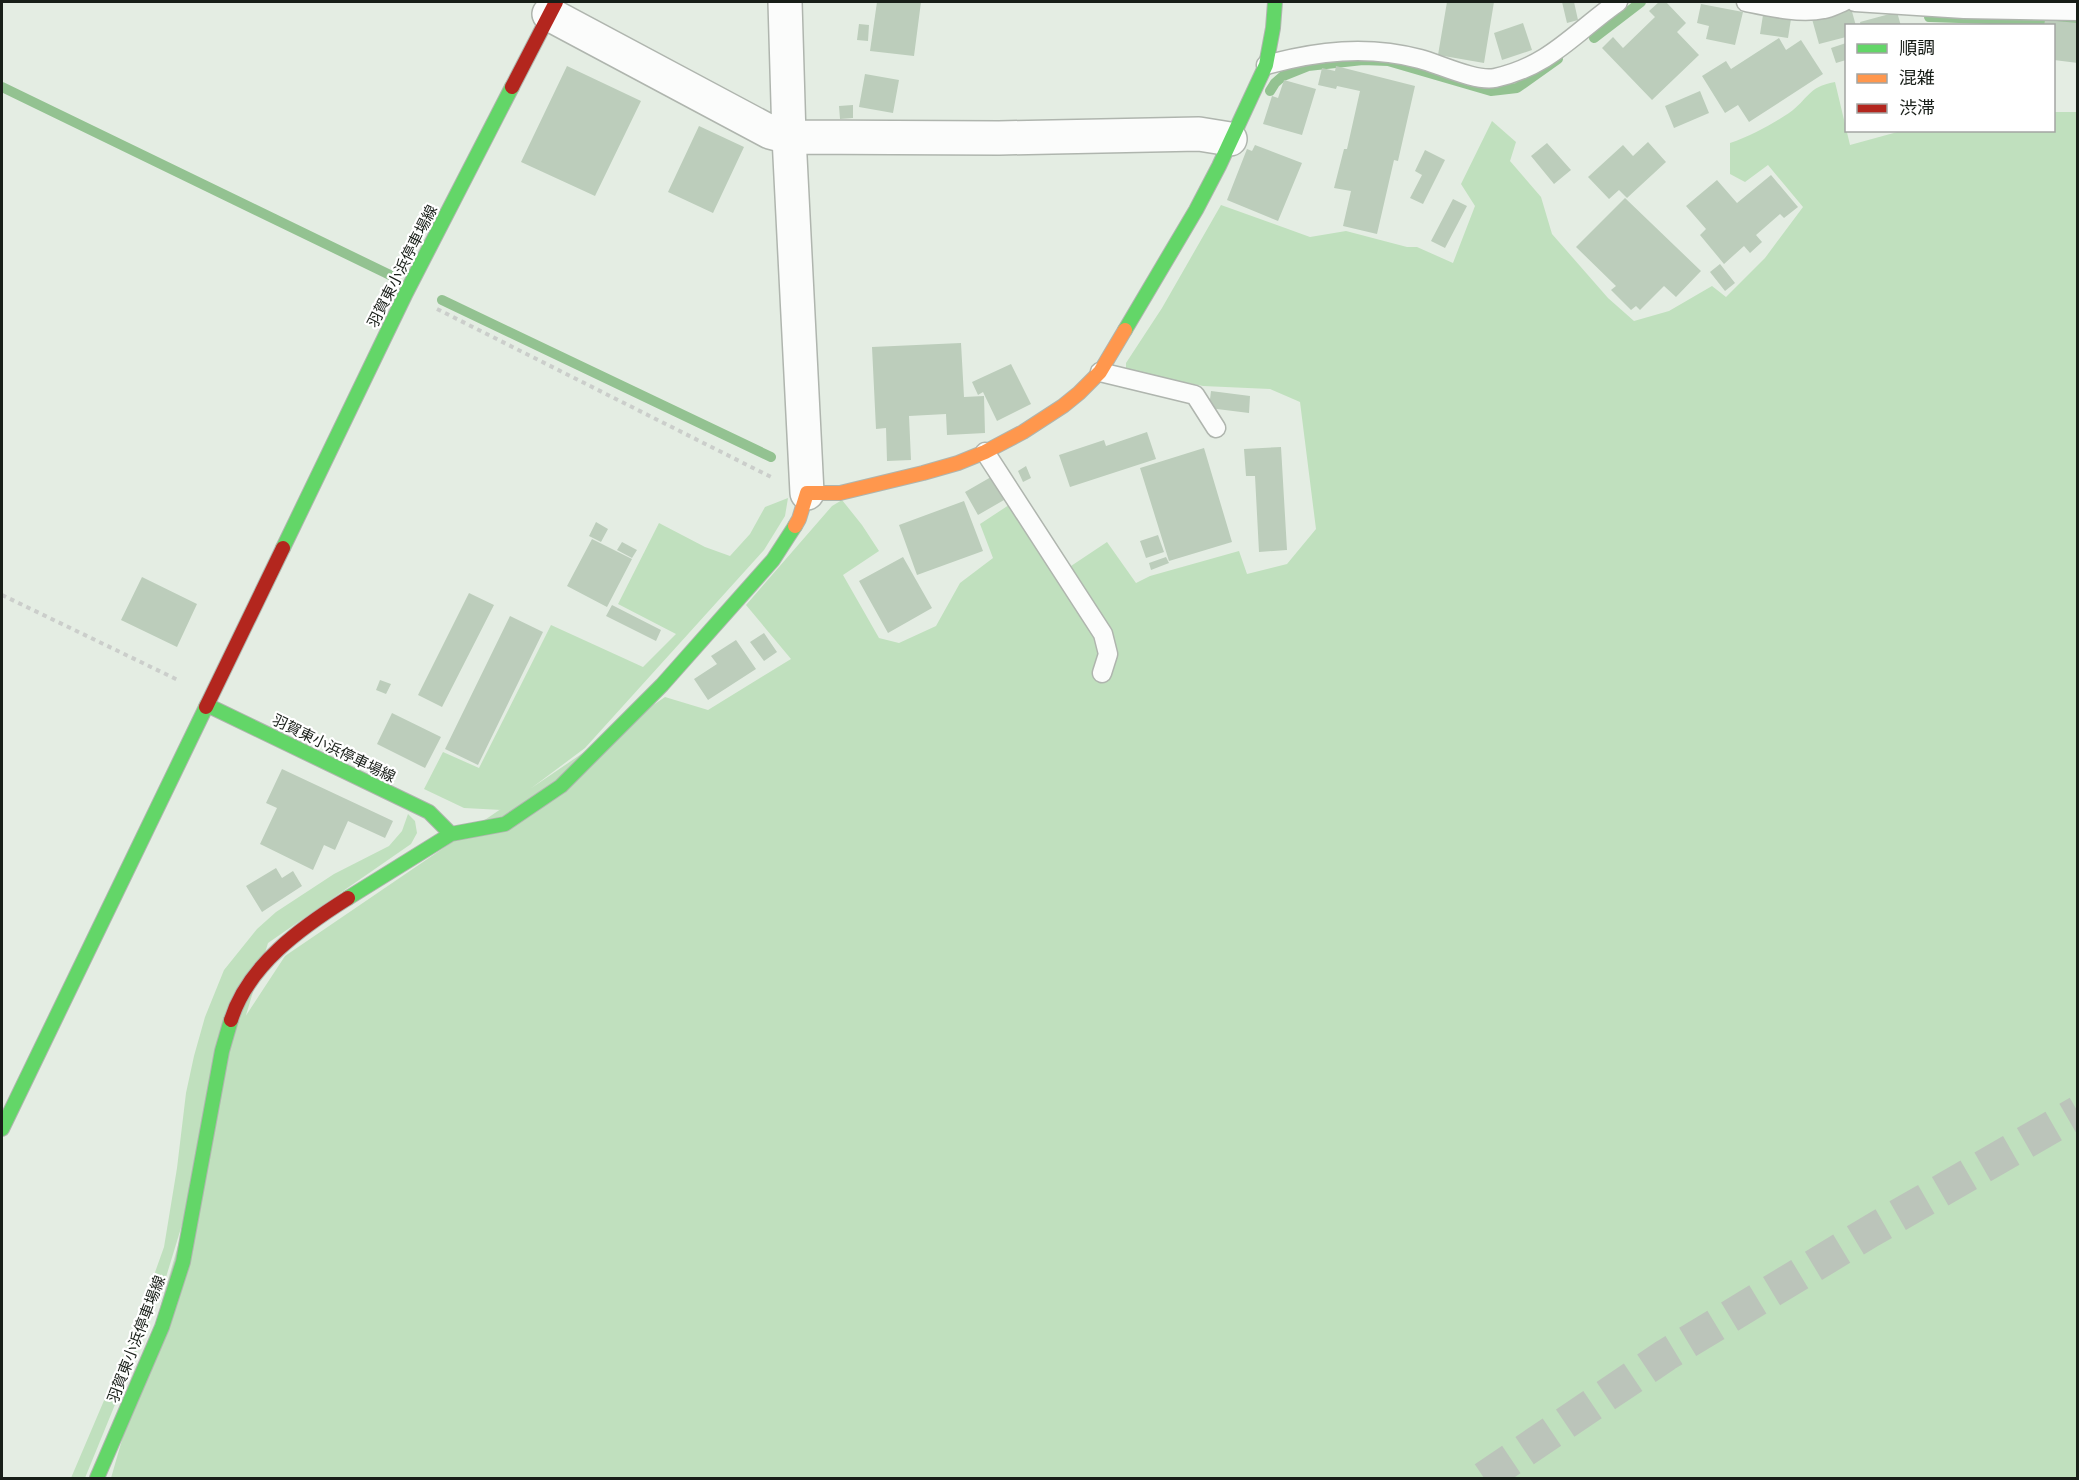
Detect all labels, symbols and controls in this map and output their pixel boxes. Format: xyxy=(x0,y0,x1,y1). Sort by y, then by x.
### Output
legend xyxy=(1845,24,2055,132)
text: 順調 xyxy=(1899,37,1935,58)
text: 混雑 xyxy=(1899,67,1935,88)
text: 渋滞 xyxy=(1899,97,1935,118)
street label: 羽賀東小浜停車場線 xyxy=(364,202,440,330)
street label: 羽賀東小浜停車場線 xyxy=(270,711,398,785)
street label: 羽賀東小浜停車場線 xyxy=(104,1273,168,1405)

